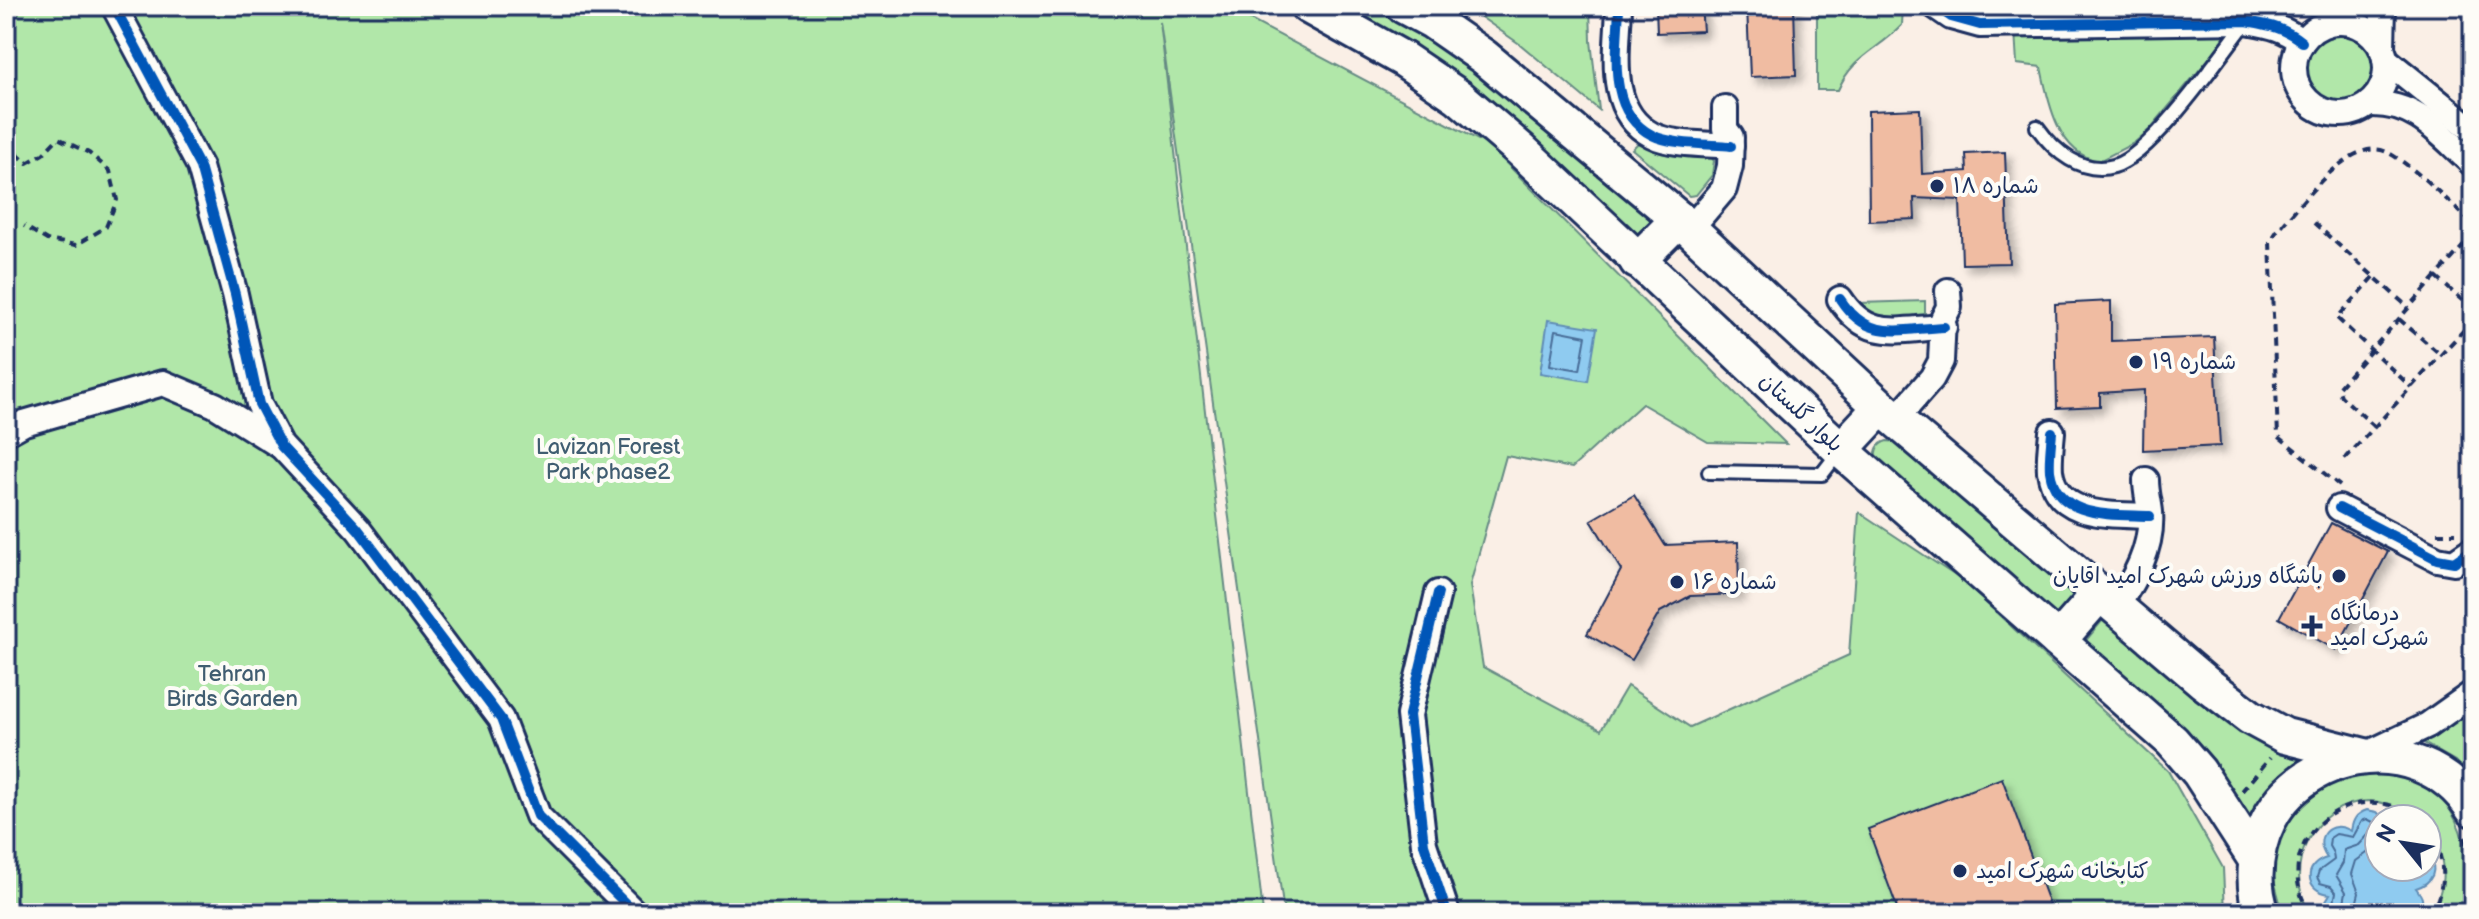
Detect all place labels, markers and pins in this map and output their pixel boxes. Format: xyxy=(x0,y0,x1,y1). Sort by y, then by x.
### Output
place label: شماره ۱۸ xyxy=(1953,173,2039,200)
marker: شماره ۱۸ xyxy=(1928,177,1946,195)
place label: شماره ۱۹ xyxy=(2152,349,2236,376)
marker: شماره ۱۹ xyxy=(2127,353,2145,371)
place label: باشگاه ورزش شهرک امید اقایان xyxy=(2053,563,2323,590)
marker: باشگاه ورزش شهرک امید اقایان xyxy=(2330,567,2348,585)
place label: شماره ۱۶ xyxy=(1693,569,1777,596)
marker: شماره ۱۶ xyxy=(1668,573,1686,591)
place label: درمانگاه شهرک امید xyxy=(2330,600,2429,652)
marker: درمانگاه شهرک امید xyxy=(2301,615,2323,637)
place label: کتابخانه شهرک امید xyxy=(1976,858,2148,885)
marker: کتابخانه شهرک امید xyxy=(1951,862,1969,880)

